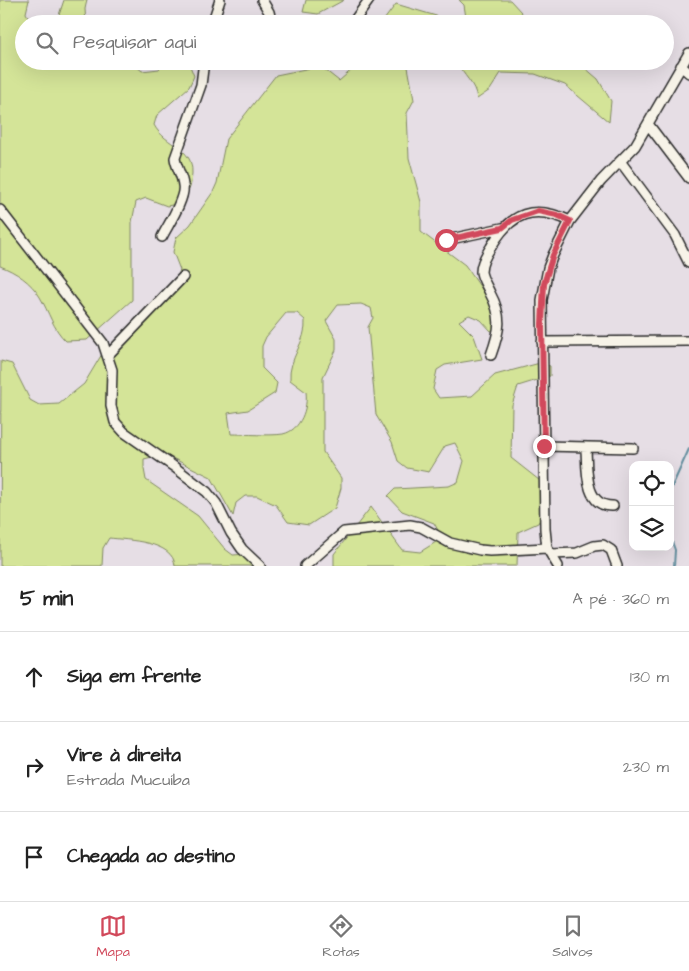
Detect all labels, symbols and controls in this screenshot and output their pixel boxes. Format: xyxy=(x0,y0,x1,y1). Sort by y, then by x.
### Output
search box xyxy=(15,15,674,70)
icon: search xyxy=(33,29,61,57)
text: Pesquisar aqui xyxy=(73,29,196,56)
route start xyxy=(435,229,458,252)
route end xyxy=(533,435,556,458)
map controls xyxy=(629,461,674,551)
button: locate xyxy=(629,461,674,506)
button: layers xyxy=(629,506,674,551)
text: 5 min xyxy=(20,584,73,613)
text: A pé · 360 m xyxy=(573,588,669,610)
icon: ahead xyxy=(20,663,48,691)
text: Siga em frente xyxy=(67,663,201,690)
text: 130 m xyxy=(630,666,669,688)
text: Vire à direita xyxy=(67,742,181,769)
icon: right xyxy=(20,753,48,781)
text: 230 m xyxy=(623,756,669,778)
text: Estrada Mucuíba xyxy=(67,769,190,791)
icon: arrive xyxy=(20,843,48,871)
text: Chegada ao destino xyxy=(67,843,235,870)
tab: Mapa xyxy=(96,912,130,962)
tab: Rotas xyxy=(322,912,360,962)
tab: Salvos xyxy=(552,912,593,962)

